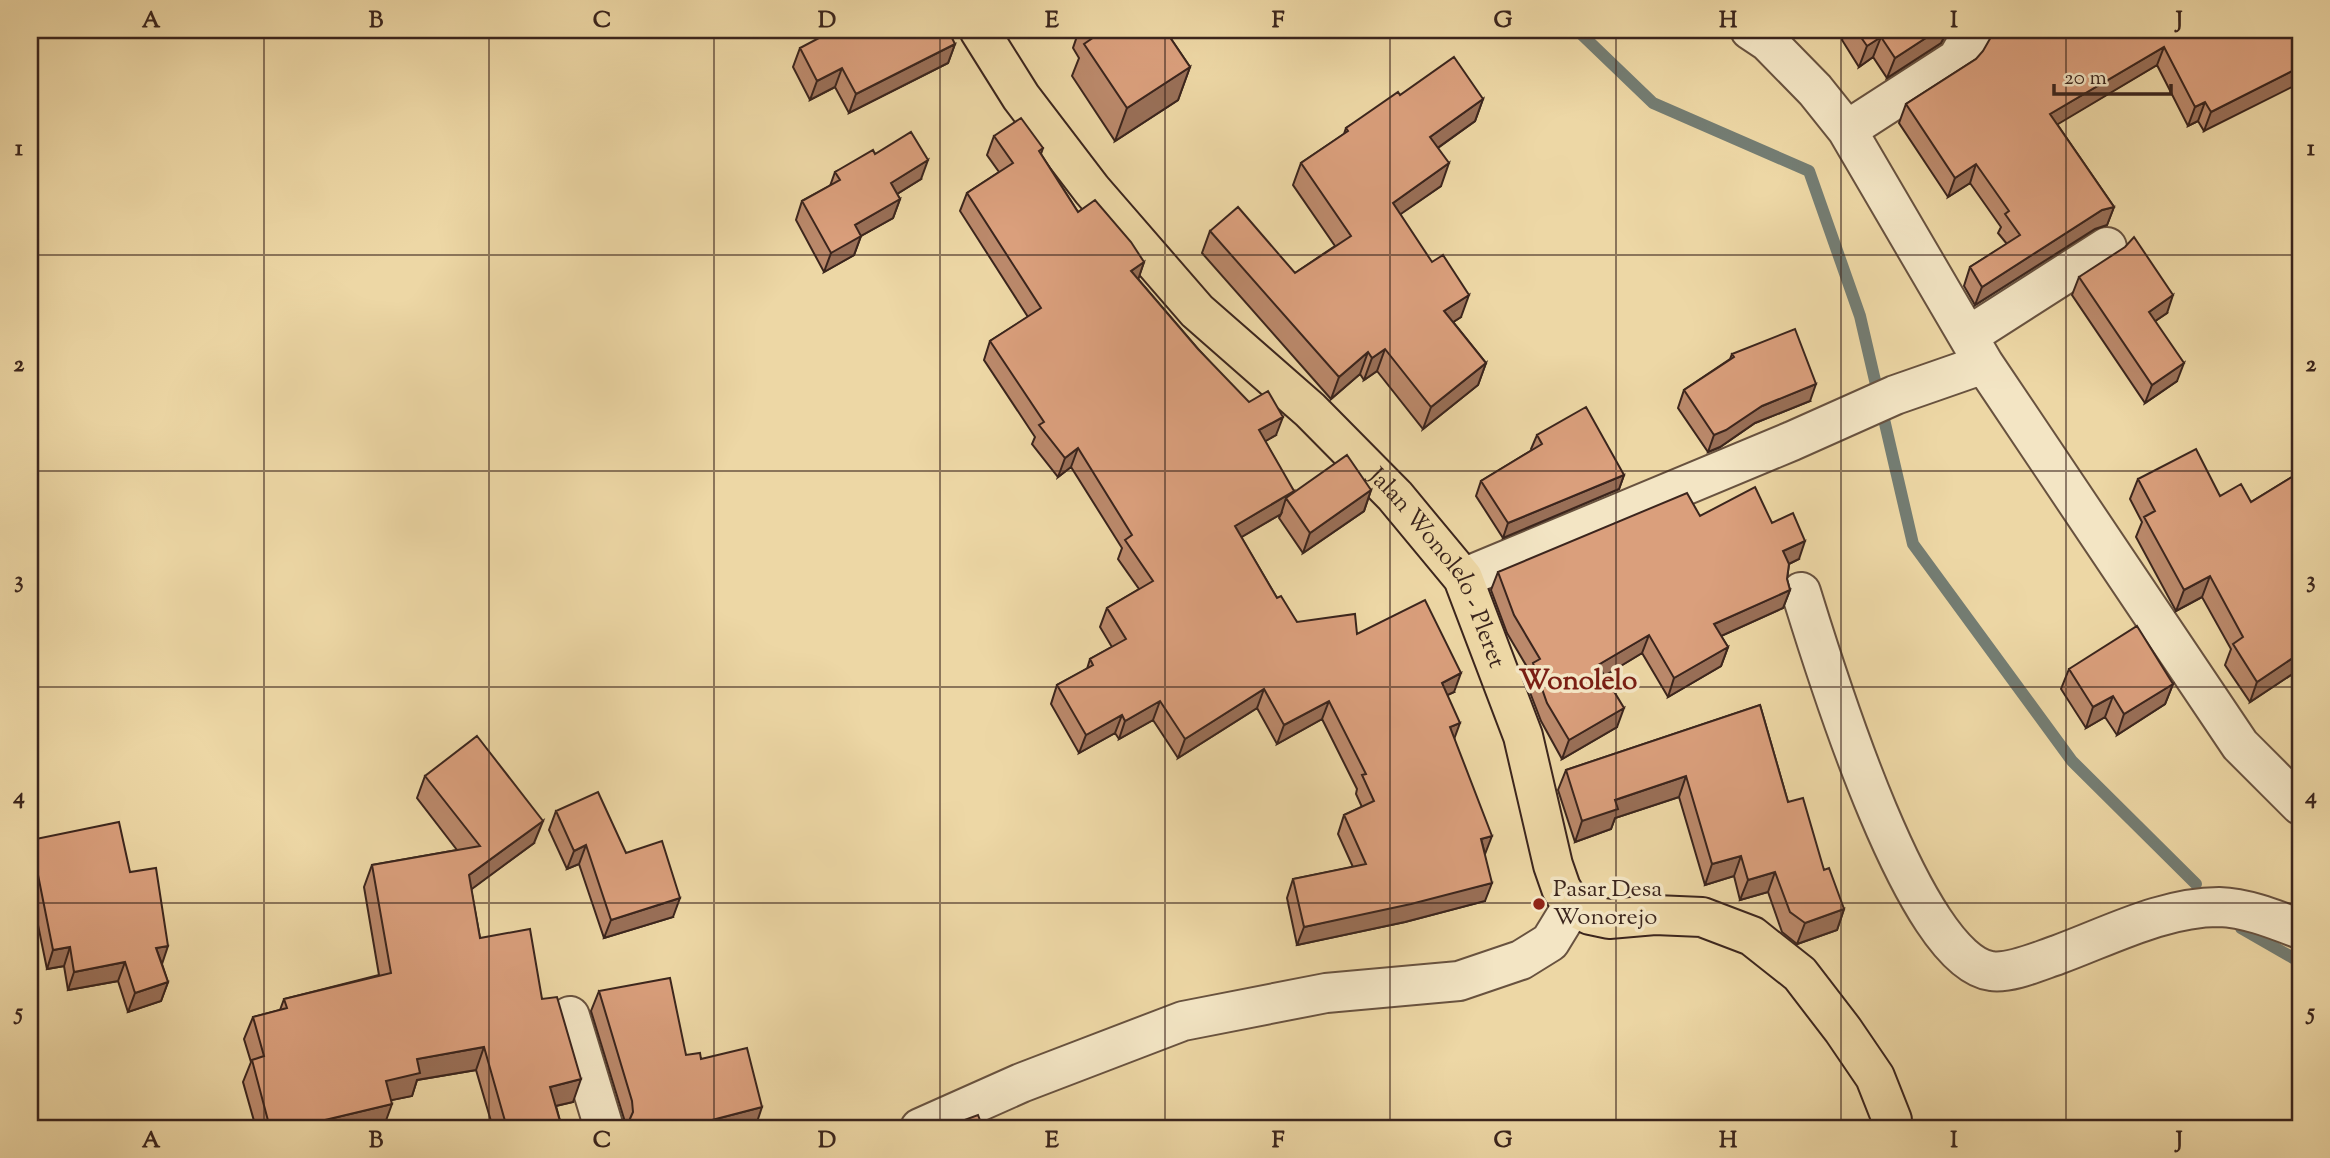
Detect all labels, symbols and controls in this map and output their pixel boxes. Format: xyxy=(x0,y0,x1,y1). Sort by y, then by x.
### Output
text: A xyxy=(142,5,161,38)
text: B xyxy=(369,5,384,38)
text: C xyxy=(593,5,611,38)
text: D xyxy=(818,5,836,38)
text: E xyxy=(1045,5,1059,38)
text: F xyxy=(1272,5,1285,38)
text: G xyxy=(1494,5,1513,38)
text: H xyxy=(1719,5,1738,38)
text: I xyxy=(1950,5,1958,38)
text: J xyxy=(2174,5,2183,38)
scale bar xyxy=(2054,52,2171,96)
text: 20 m xyxy=(2064,64,2107,94)
text: 1 xyxy=(15,133,23,166)
text: 1 xyxy=(2307,133,2315,166)
text: 2 xyxy=(14,349,25,382)
text: 2 xyxy=(2306,349,2317,382)
street label: Jalan Wonolelo - Pleret xyxy=(1358,459,1513,673)
text: 3 xyxy=(14,565,24,598)
text: 3 xyxy=(2306,565,2316,598)
district label: Wonolelo xyxy=(1519,662,1637,702)
text: 4 xyxy=(12,781,25,814)
text: 4 xyxy=(2304,781,2317,814)
place label: Pasar Desa Wonorejo xyxy=(1553,873,1662,935)
marker: Pasar Desa Wonorejo xyxy=(1531,896,1547,912)
text: 5 xyxy=(13,997,23,1030)
text: 5 xyxy=(2305,997,2315,1030)
text: A xyxy=(142,1125,161,1158)
text: B xyxy=(369,1125,384,1158)
text: C xyxy=(593,1125,611,1158)
text: D xyxy=(818,1125,836,1158)
text: E xyxy=(1045,1125,1059,1158)
text: F xyxy=(1272,1125,1285,1158)
text: G xyxy=(1494,1125,1513,1158)
text: H xyxy=(1719,1125,1738,1158)
text: I xyxy=(1950,1125,1958,1158)
text: J xyxy=(2174,1125,2183,1158)

